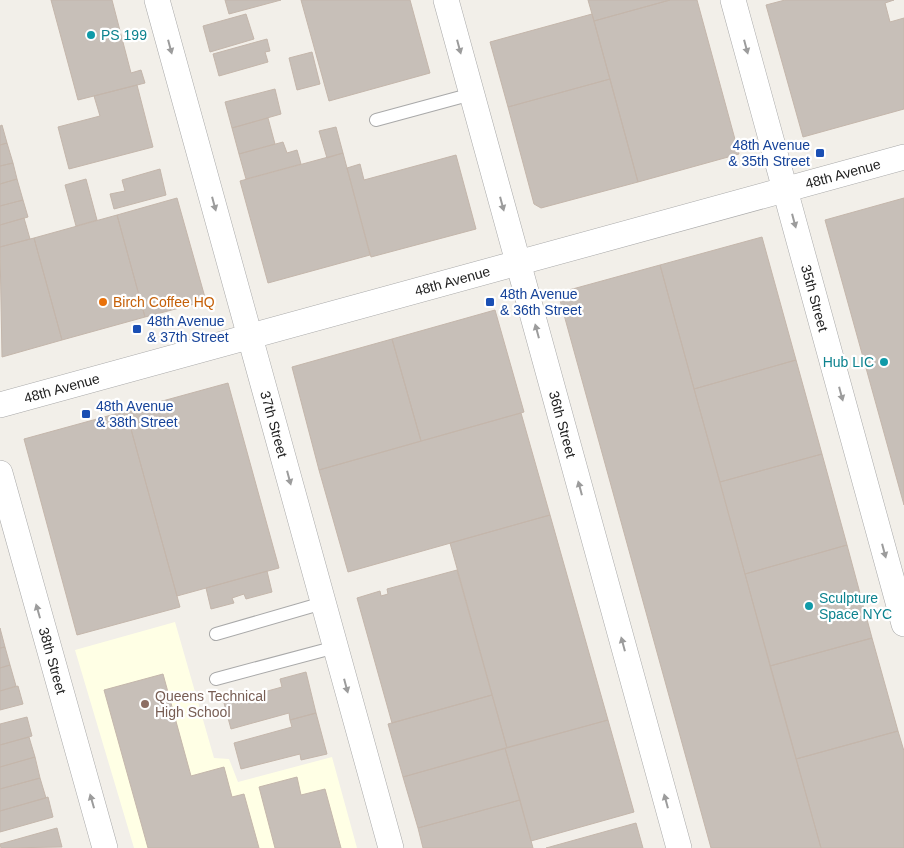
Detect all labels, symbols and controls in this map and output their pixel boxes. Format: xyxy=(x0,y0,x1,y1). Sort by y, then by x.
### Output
place label: PS 199 xyxy=(101,27,147,43)
marker: PS 199 xyxy=(85,29,97,41)
one-way arrow xyxy=(742,39,750,55)
one-way arrow xyxy=(167,40,175,55)
one-way arrow xyxy=(456,40,464,55)
place label: 48th Avenue & 35th Street xyxy=(728,137,810,169)
marker: 48th Avenue & 35th Street xyxy=(814,147,826,159)
street label: 48th Avenue xyxy=(803,156,883,192)
one-way arrow xyxy=(210,196,218,211)
one-way arrow xyxy=(498,196,506,211)
one-way arrow xyxy=(790,213,798,228)
street label: 48th Avenue xyxy=(413,263,492,299)
street label: 35th Street xyxy=(798,263,831,333)
place label: 48th Avenue & 36th Street xyxy=(500,286,582,318)
place label: Birch Coffee HQ xyxy=(113,294,215,310)
marker: Birch Coffee HQ xyxy=(97,296,109,308)
marker: 48th Avenue & 36th Street xyxy=(484,296,496,308)
place label: 48th Avenue & 37th Street xyxy=(147,313,229,345)
marker: 48th Avenue & 37th Street xyxy=(131,323,143,335)
one-way arrow xyxy=(533,323,541,338)
place label: Hub LIC xyxy=(823,354,874,370)
marker: Hub LIC xyxy=(878,356,890,368)
street label: 48th Avenue xyxy=(22,370,101,406)
one-way arrow xyxy=(837,387,845,402)
street label: 37th Street xyxy=(257,389,291,459)
street label: 36th Street xyxy=(546,389,579,460)
place label: 48th Avenue & 38th Street xyxy=(96,398,178,430)
marker: 48th Avenue & 38th Street xyxy=(80,408,92,420)
one-way arrow xyxy=(286,471,294,486)
one-way arrow xyxy=(576,480,584,495)
one-way arrow xyxy=(880,543,888,558)
place label: Sculpture Space NYC xyxy=(819,590,892,622)
marker: Sculpture Space NYC xyxy=(803,600,815,612)
one-way arrow xyxy=(34,603,42,618)
street label: 38th Street xyxy=(36,626,70,696)
one-way arrow xyxy=(618,637,626,652)
one-way arrow xyxy=(343,678,351,693)
place label: Queens Technical High School xyxy=(155,688,266,720)
marker: Queens Technical High School xyxy=(139,698,151,710)
one-way arrow xyxy=(87,793,95,808)
one-way arrow xyxy=(661,793,669,808)

